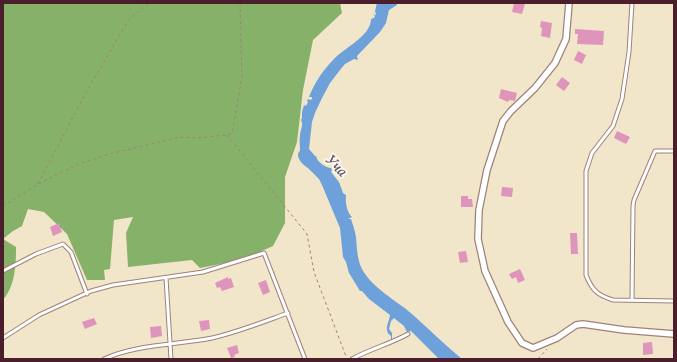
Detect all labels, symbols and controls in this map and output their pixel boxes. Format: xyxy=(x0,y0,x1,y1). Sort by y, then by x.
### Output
water label: Уча xyxy=(320,152,350,182)

